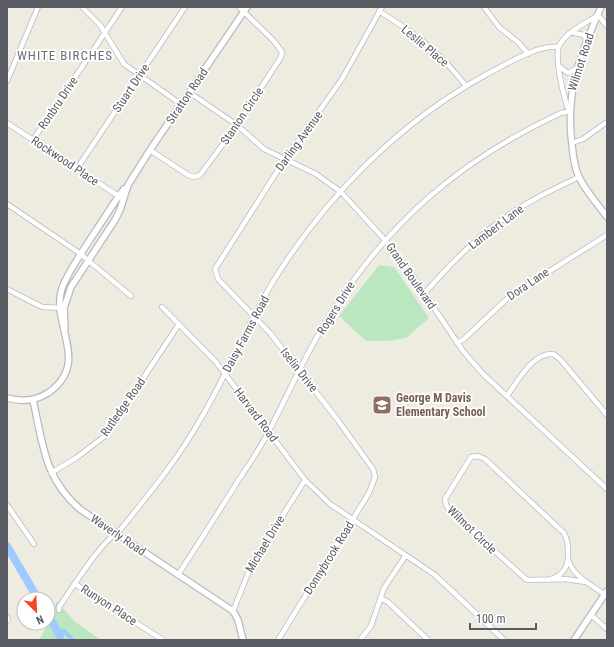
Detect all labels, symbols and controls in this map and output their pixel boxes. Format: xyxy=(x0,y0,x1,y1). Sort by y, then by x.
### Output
street label: Leslie Place xyxy=(399,22,452,70)
street label: Wilmot Road xyxy=(565,31,597,93)
district label: WHITE BIRCHES xyxy=(17,48,113,63)
street label: Stuart Drive xyxy=(110,61,153,115)
street label: Stratton Road xyxy=(163,65,211,127)
street label: Ronbru Drive xyxy=(35,74,81,132)
street label: Stanton Circle xyxy=(218,84,267,147)
street label: Darling Avenue xyxy=(273,108,326,174)
street label: Rockwood Place xyxy=(29,133,102,189)
street label: Lambert Lane xyxy=(466,202,527,252)
street label: Grand Boulevard xyxy=(383,240,439,312)
street label: Dora Lane xyxy=(504,265,552,303)
street label: Rogers Drive xyxy=(314,279,358,337)
street label: Daisy Farms Road xyxy=(220,293,272,375)
street label: Iselin Drive xyxy=(277,345,321,395)
street label: Rutledge Road xyxy=(98,375,148,439)
street label: Harvard Road xyxy=(231,385,281,445)
place label: George M Davis Elementary School xyxy=(396,391,486,419)
school or university icon: George M Davis Elementary School xyxy=(371,394,393,416)
street label: Wilmot Circle xyxy=(444,503,500,557)
street label: Waverly Road xyxy=(88,511,148,559)
street label: Michael Drive xyxy=(243,513,288,575)
street label: Donnybrook Road xyxy=(301,519,357,597)
street label: Runyon Place xyxy=(78,582,140,628)
north arrow xyxy=(16,591,56,631)
scale bar xyxy=(470,605,536,631)
text: N xyxy=(34,612,46,627)
text: 100 m xyxy=(476,612,506,626)

